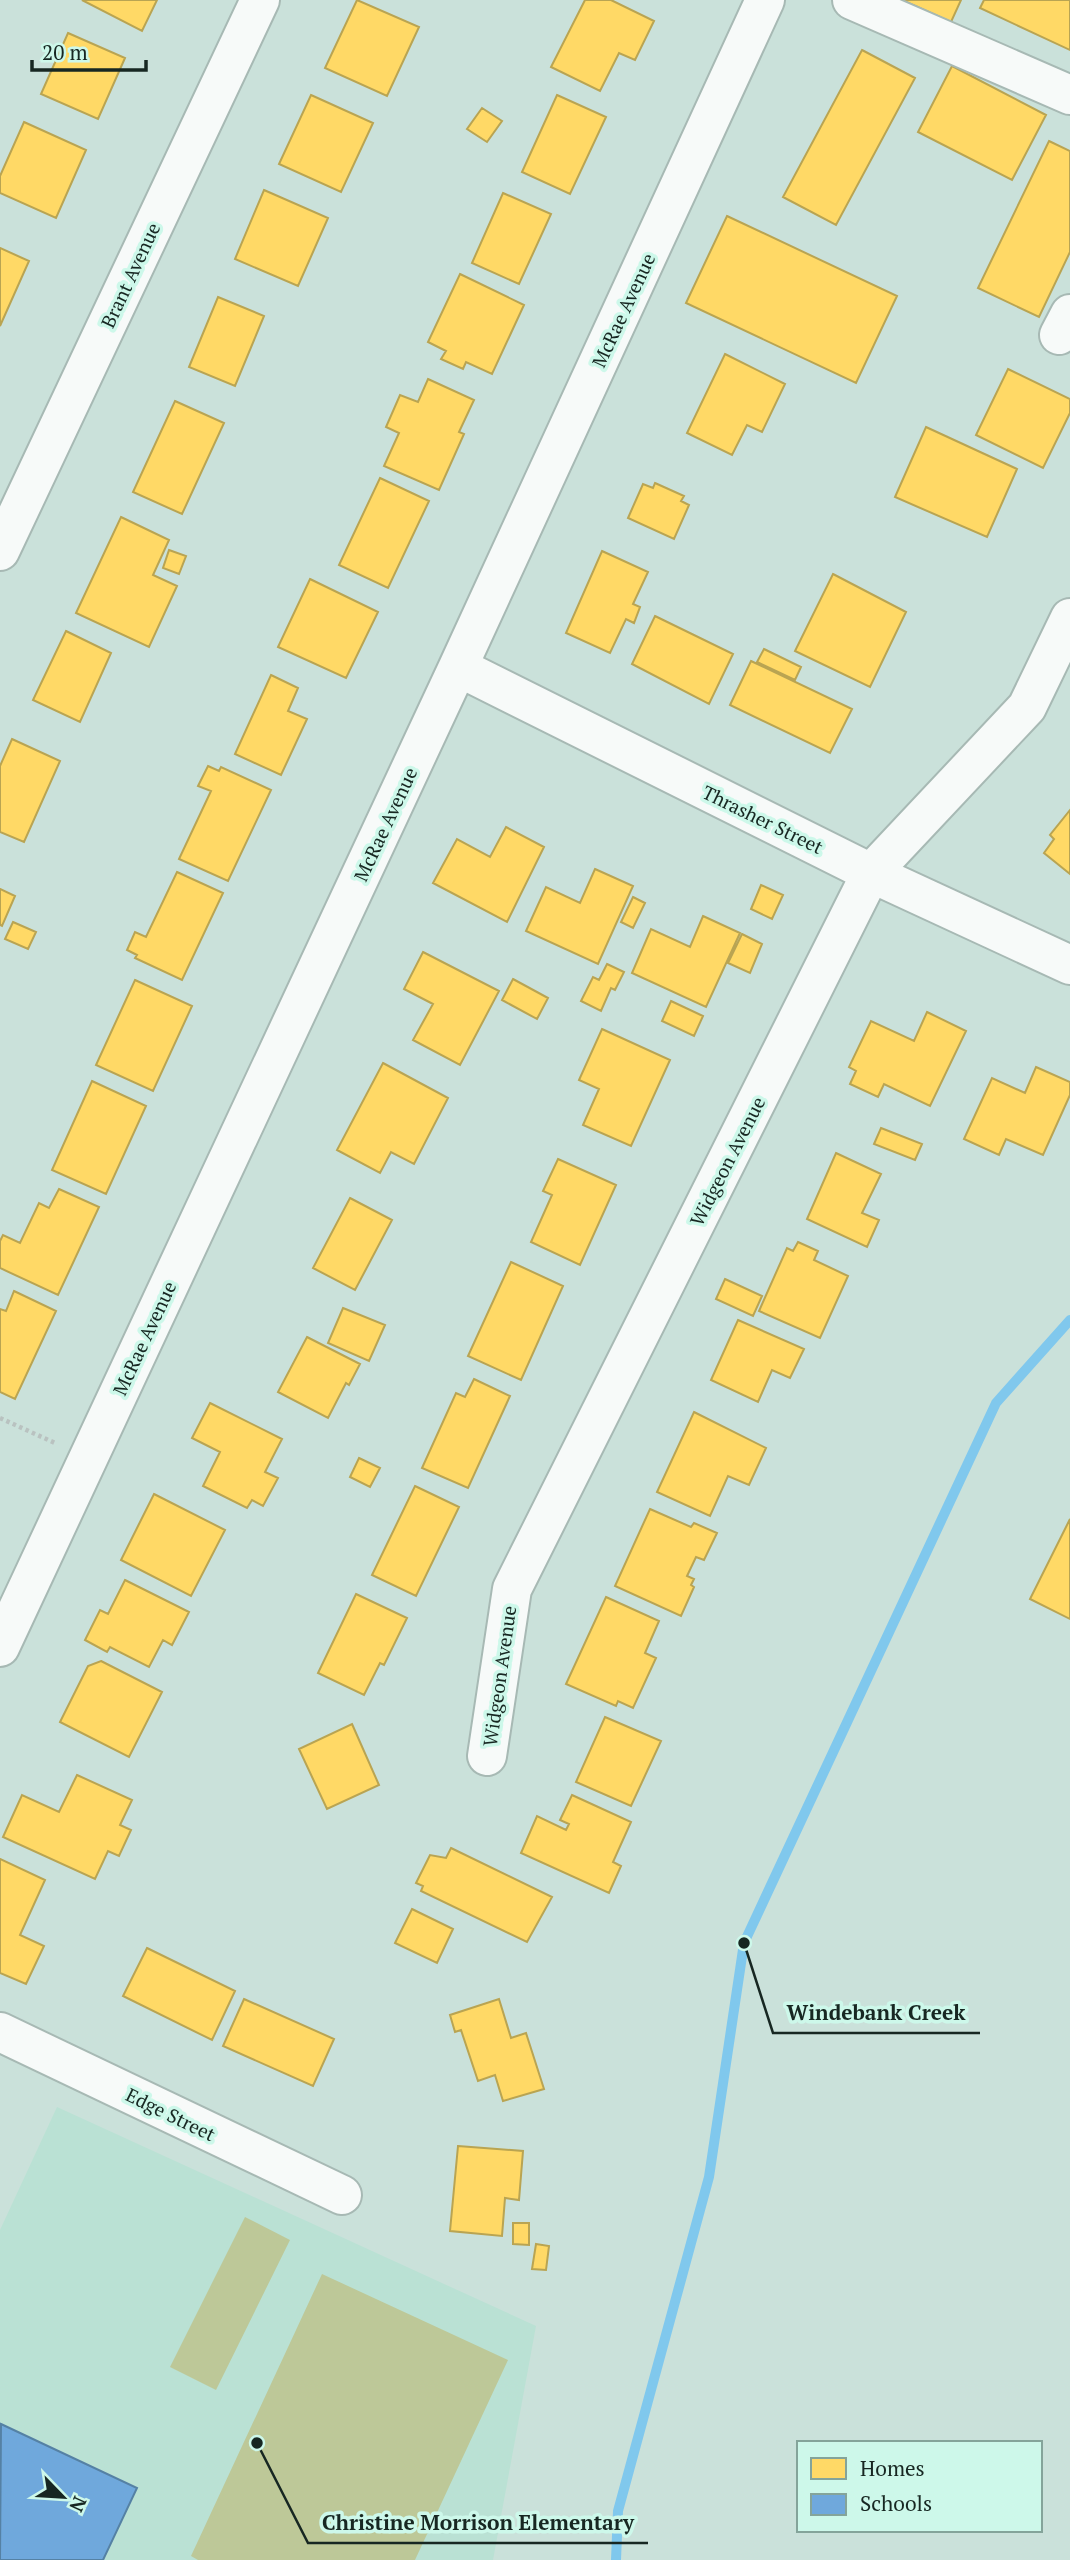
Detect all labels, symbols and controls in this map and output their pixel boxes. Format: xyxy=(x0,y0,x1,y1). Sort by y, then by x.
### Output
scale bar xyxy=(32,28,145,72)
text: 20 m xyxy=(42,38,88,66)
street label: Brant Avenue xyxy=(95,218,165,332)
street label: McRae Avenue xyxy=(586,249,660,371)
street label: McRae Avenue xyxy=(348,763,422,885)
street label: Thrasher Street xyxy=(698,779,828,859)
street label: Widgeon Avenue xyxy=(684,1092,770,1230)
street label: McRae Avenue xyxy=(107,1277,181,1399)
street label: Widgeon Avenue xyxy=(477,1604,521,1748)
callout: Windebank Creek xyxy=(773,1991,980,2033)
text: Windebank Creek xyxy=(786,1998,966,2026)
street label: Edge Street xyxy=(122,2082,220,2146)
legend xyxy=(797,2441,1042,2532)
text: Homes xyxy=(860,2454,925,2482)
north arrow xyxy=(28,2462,98,2532)
text: Schools xyxy=(860,2489,932,2517)
text: N xyxy=(64,2493,93,2517)
callout: Christine Morrison Elementary xyxy=(308,2501,648,2543)
text: Christine Morrison Elementary xyxy=(322,2508,635,2536)

